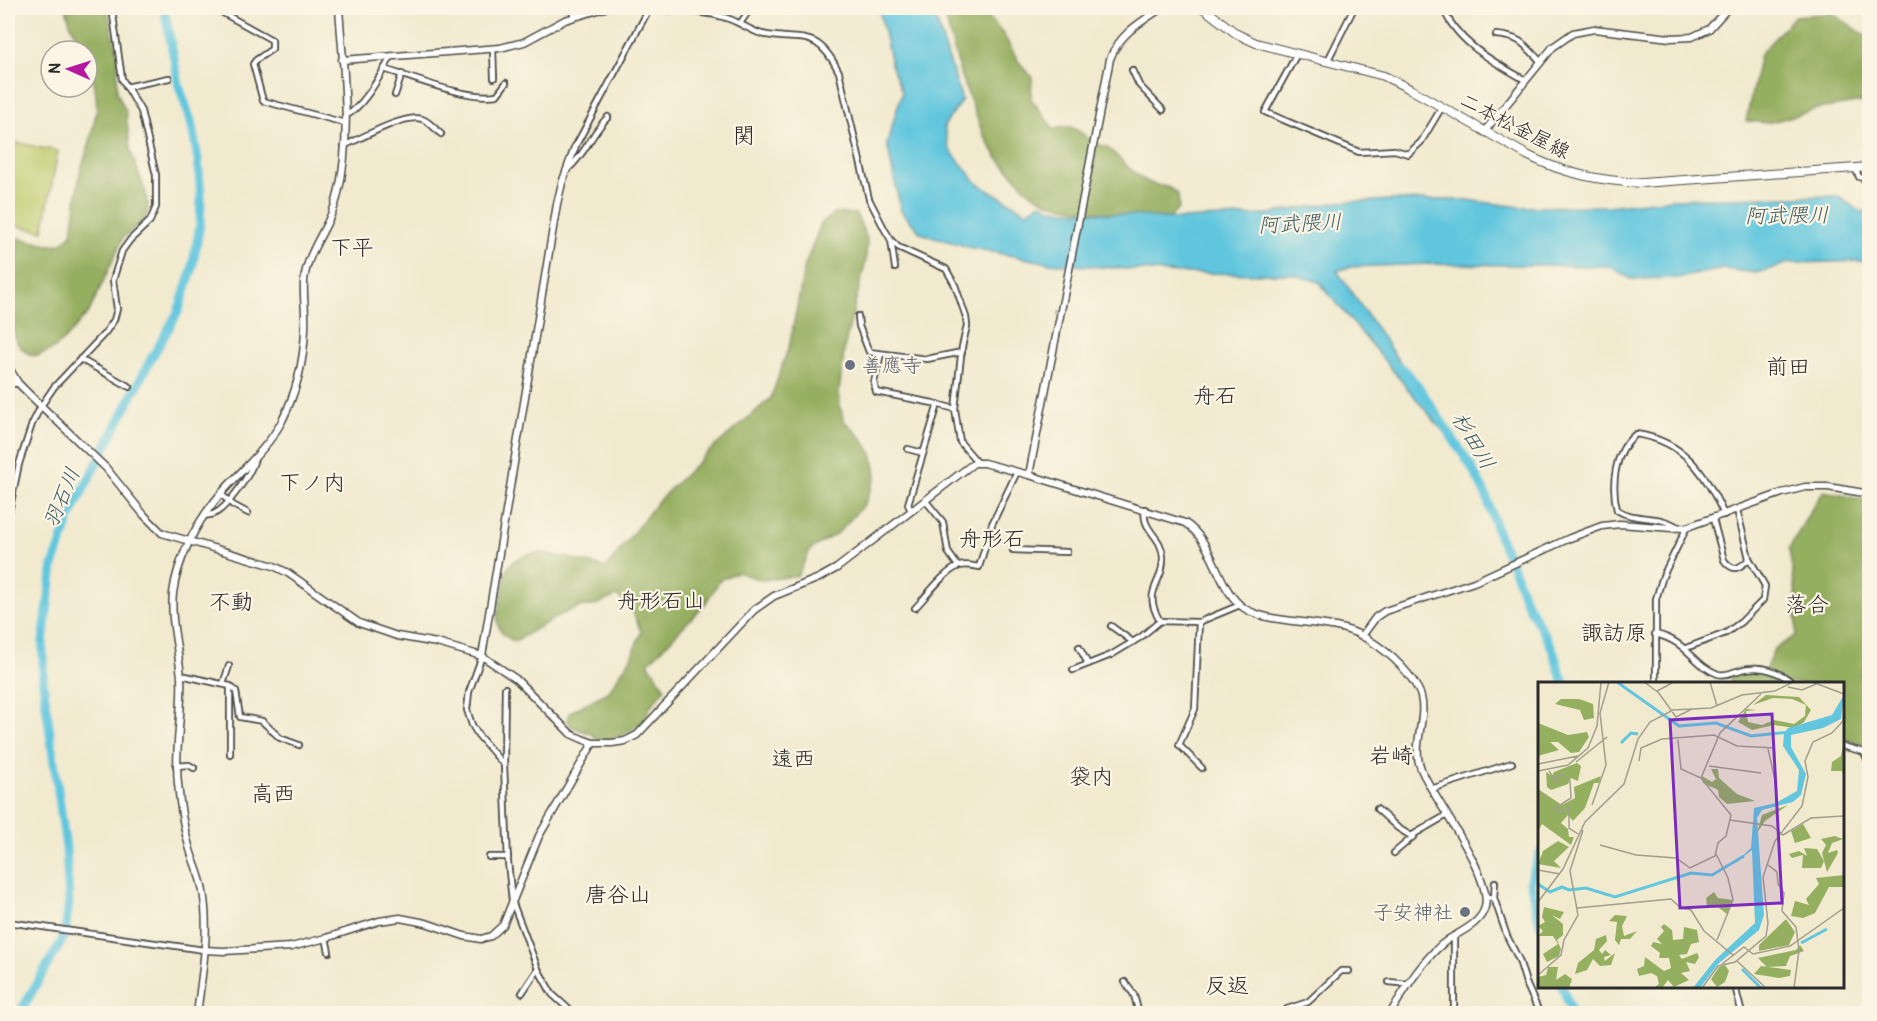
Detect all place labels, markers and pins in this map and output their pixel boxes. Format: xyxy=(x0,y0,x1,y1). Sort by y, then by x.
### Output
place label: 善應寺 xyxy=(862,353,922,378)
marker: 善應寺 xyxy=(843,358,857,372)
place label: 子安神社 xyxy=(1373,900,1453,925)
marker: 子安神社 xyxy=(1458,905,1472,919)

